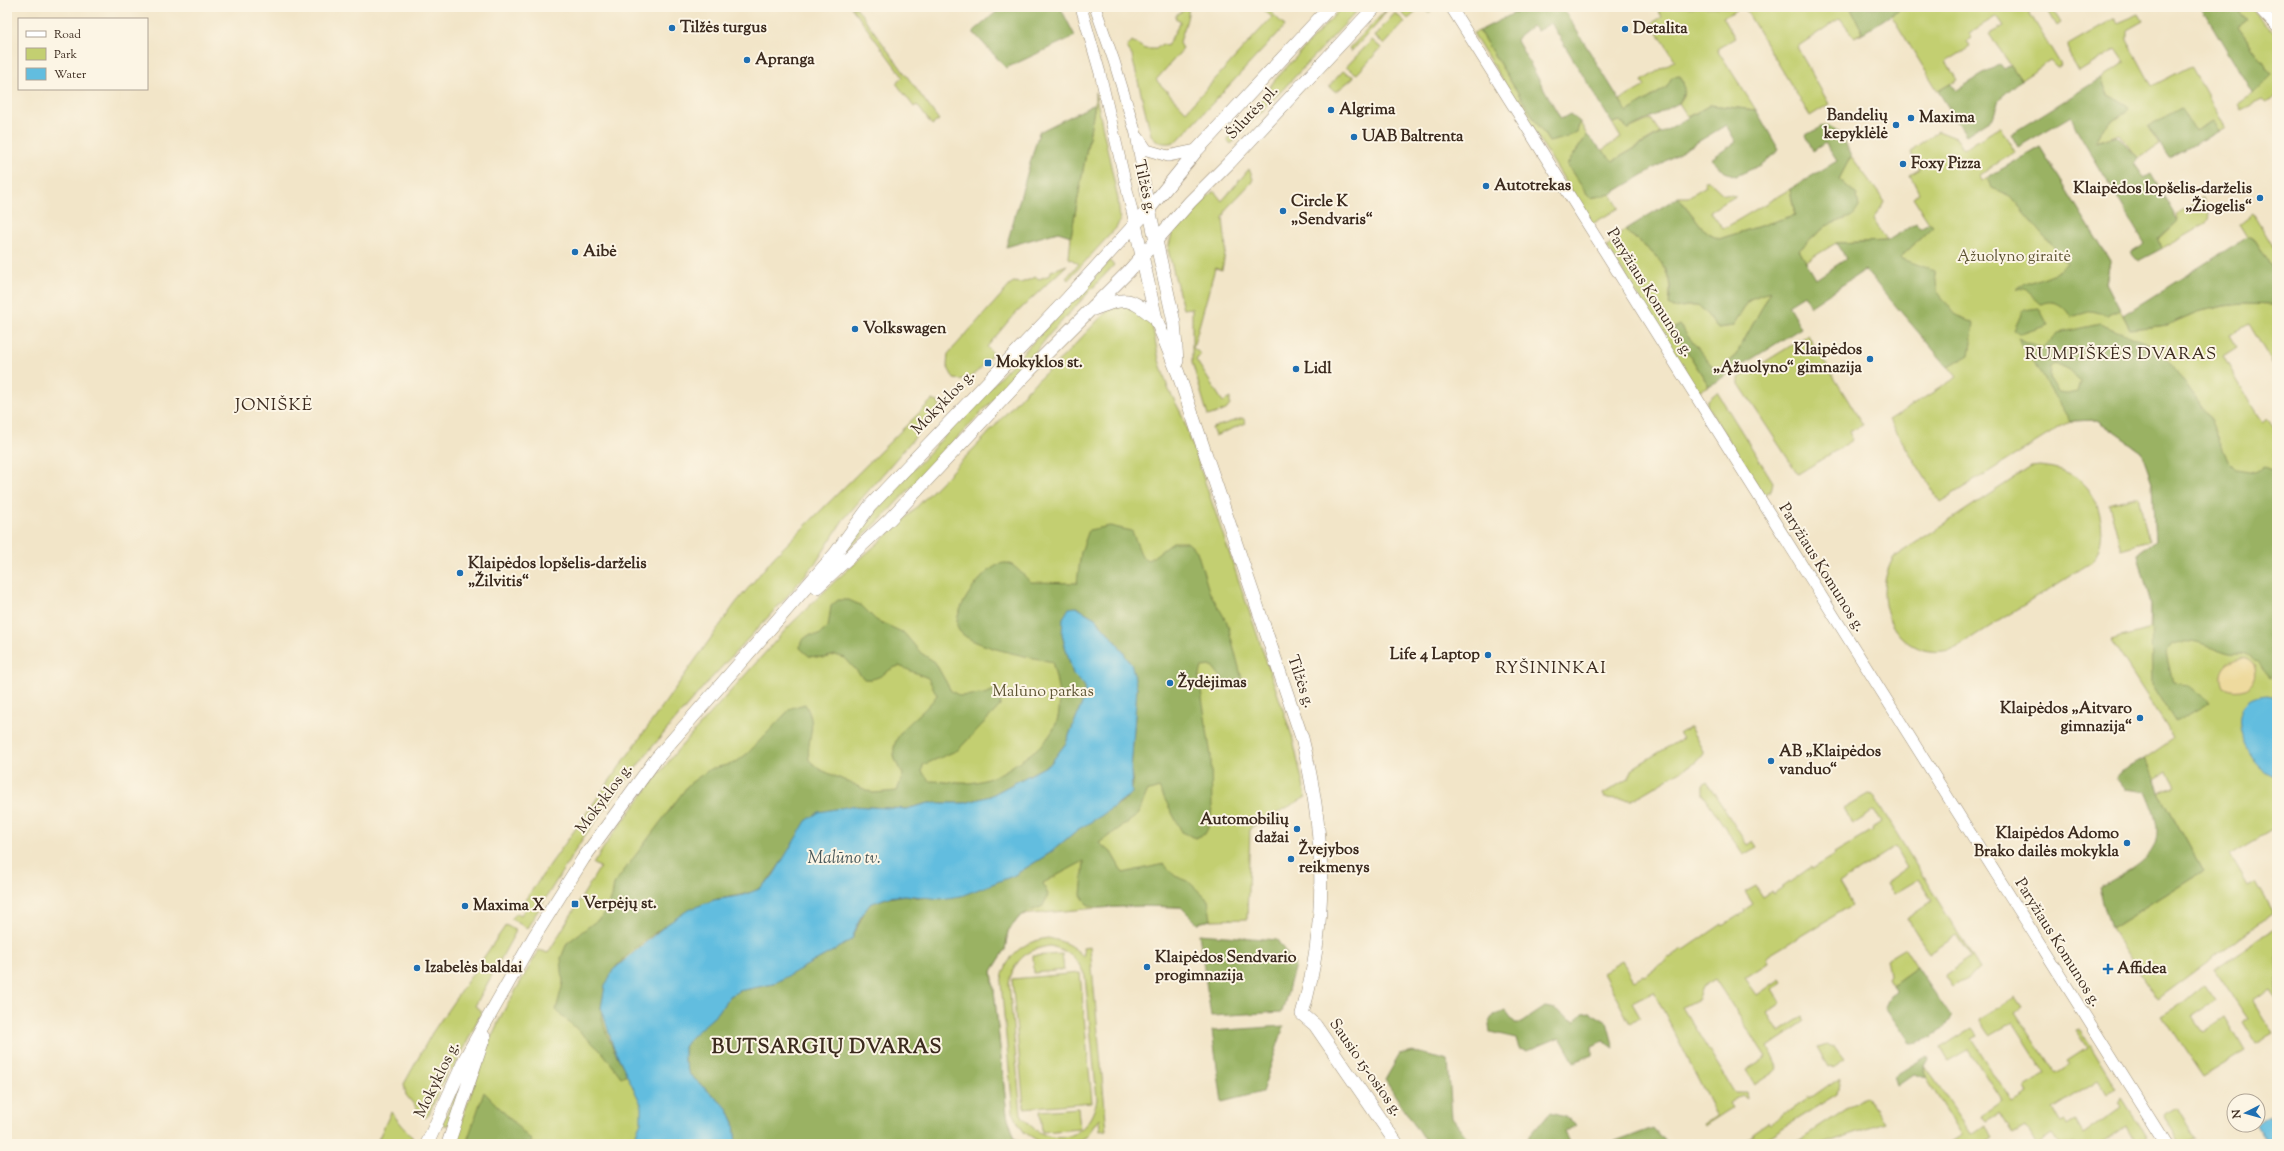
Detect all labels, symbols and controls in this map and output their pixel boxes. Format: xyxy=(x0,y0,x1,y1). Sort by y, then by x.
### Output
place label: Tilžės turgus xyxy=(680,17,767,40)
legend xyxy=(18,18,148,90)
place label: Detalita xyxy=(1633,18,1688,41)
marker: Tilžės turgus xyxy=(667,23,677,33)
marker: Detalita xyxy=(1620,24,1630,34)
text: Road xyxy=(54,26,81,44)
text: Park xyxy=(54,46,77,64)
place label: Apranga xyxy=(755,49,815,72)
marker: Apranga xyxy=(742,55,752,65)
text: Water xyxy=(54,66,87,84)
street label: Šilutės pl. xyxy=(1222,80,1284,146)
place label: Algrima xyxy=(1339,99,1396,122)
marker: Algrima xyxy=(1326,105,1336,115)
place label: Bandelių kepyklėlė xyxy=(1823,105,1889,146)
place label: Maxima xyxy=(1919,107,1976,130)
marker: Maxima xyxy=(1906,113,1916,123)
marker: Bandelių kepyklėlė xyxy=(1891,120,1901,130)
place label: UAB Baltrenta xyxy=(1362,126,1464,149)
marker: UAB Baltrenta xyxy=(1349,132,1359,142)
place label: Foxy Pizza xyxy=(1911,153,1981,176)
street label: Tilžės g. xyxy=(1127,158,1161,216)
marker: Foxy Pizza xyxy=(1898,159,1908,169)
place label: Autotrekas xyxy=(1494,175,1571,198)
place label: Klaipėdos lopšelis-darželis „Žiogelis“ xyxy=(2073,178,2252,219)
marker: Autotrekas xyxy=(1481,181,1491,191)
place label: Circle K „Sendvaris“ xyxy=(1291,191,1373,232)
marker: Klaipėdos lopšelis-darželis „Žiogelis“ xyxy=(2255,193,2265,203)
marker: Circle K „Sendvaris“ xyxy=(1278,206,1288,216)
street label: Paryžiaus Komunos g. xyxy=(1600,224,1698,362)
place label: Aibė xyxy=(583,241,617,264)
park label: Ąžuolyno giraitė xyxy=(1957,246,2071,269)
marker: Aibė xyxy=(570,247,580,257)
place label: Volkswagen xyxy=(863,318,947,341)
marker: Volkswagen xyxy=(850,324,860,334)
place label: Klaipėdos „Ąžuolyno“ gimnazija xyxy=(1713,339,1863,380)
district label: RUMPIŠKĖS DVARAS xyxy=(2025,343,2217,367)
place label: Mokyklos st. xyxy=(996,352,1083,375)
marker: Klaipėdos „Ąžuolyno“ gimnazija xyxy=(1865,354,1875,364)
marker: Mokyklos st. xyxy=(983,358,993,368)
place label: Lidl xyxy=(1304,358,1332,381)
marker: Lidl xyxy=(1291,364,1301,374)
street label: Mokyklos g. xyxy=(907,365,981,441)
district label: JONIŠKĖ xyxy=(234,394,313,418)
street label: Paryžiaus Komunos g. xyxy=(1772,499,1870,637)
place label: Klaipėdos lopšelis-darželis „Žilvitis“ xyxy=(468,553,647,594)
marker: Klaipėdos lopšelis-darželis „Žilvitis“ xyxy=(455,568,465,578)
place label: Life 4 Laptop xyxy=(1390,644,1480,667)
marker: Life 4 Laptop xyxy=(1483,650,1493,660)
street label: Tilžės g. xyxy=(1280,652,1320,712)
district label: RYŠININKAI xyxy=(1495,657,1607,681)
place label: Žydėjimas xyxy=(1178,671,1247,695)
marker: Žydėjimas xyxy=(1165,678,1175,688)
park label: Malūno parkas xyxy=(992,681,1094,704)
place label: Klaipėdos „Aitvaro gimnazija“ xyxy=(2000,698,2132,739)
marker: Klaipėdos „Aitvaro gimnazija“ xyxy=(2135,713,2145,723)
place label: AB „Klaipėdos vanduo“ xyxy=(1779,741,1881,782)
marker: AB „Klaipėdos vanduo“ xyxy=(1766,756,1776,766)
street label: Mokyklos g. xyxy=(571,759,639,839)
place label: Automobilių dažai xyxy=(1200,809,1290,850)
place label: Klaipėdos Adomo Brako dailės mokykla xyxy=(1974,823,2120,864)
marker: Automobilių dažai xyxy=(1292,824,1302,834)
place label: Žvejybos reikmenys xyxy=(1299,838,1370,880)
marker: Klaipėdos Adomo Brako dailės mokykla xyxy=(2122,838,2132,848)
water label: Malūno tv. xyxy=(807,847,881,871)
marker: Žvejybos reikmenys xyxy=(1286,854,1296,864)
street label: Paryžiaus Komunos g. xyxy=(2008,874,2106,1012)
place label: Verpėjų st. xyxy=(583,893,657,916)
place label: Maxima X xyxy=(473,895,545,918)
marker: Verpėjų st. xyxy=(570,899,580,909)
marker: Maxima X xyxy=(460,901,470,911)
place label: Klaipėdos Sendvario progimnazija xyxy=(1155,947,1297,988)
place label: Izabelės baldai xyxy=(425,957,523,980)
place label: Affidea xyxy=(2117,958,2167,981)
marker: Klaipėdos Sendvario progimnazija xyxy=(1142,962,1152,972)
marker: Izabelės baldai xyxy=(412,963,422,973)
marker: Affidea xyxy=(2102,963,2114,975)
street label: Sausio 15-osios g. xyxy=(1323,1014,1407,1122)
district label: BUTSARGIŲ DVARAS xyxy=(712,1034,942,1063)
street label: Mokyklos g. xyxy=(410,1038,466,1122)
north arrow xyxy=(2226,1093,2266,1133)
text: N xyxy=(2229,1109,2246,1120)

